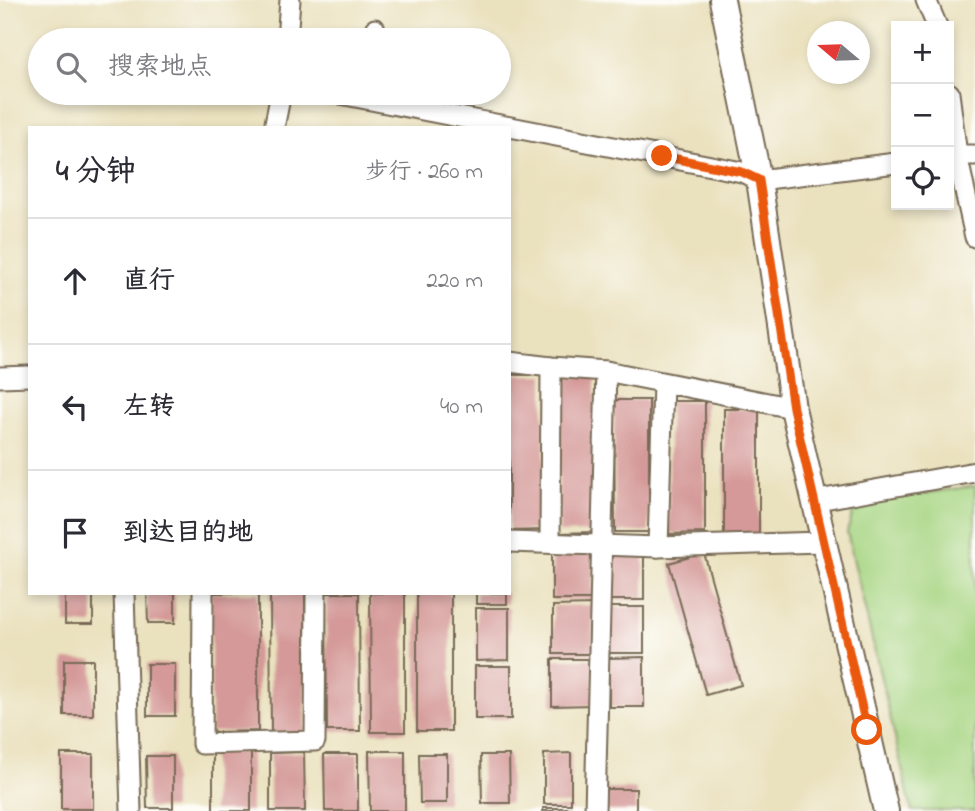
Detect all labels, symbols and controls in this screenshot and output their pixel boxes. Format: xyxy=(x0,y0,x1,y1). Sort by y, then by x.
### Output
north arrow xyxy=(807,21,870,84)
map controls xyxy=(891,21,954,210)
button: + xyxy=(891,21,954,84)
search box xyxy=(28,28,511,105)
icon: search xyxy=(52,48,90,86)
text: 搜索地点 xyxy=(108,49,212,87)
button: − xyxy=(891,84,954,147)
route end xyxy=(646,140,677,171)
button: locate xyxy=(891,147,954,210)
text: 4 分钟 xyxy=(56,151,136,195)
text: 步行 · 260 m xyxy=(366,156,483,189)
icon: ahead xyxy=(56,262,94,300)
text: 直行 xyxy=(123,263,175,301)
text: 220 m xyxy=(427,265,483,298)
icon: left xyxy=(56,388,94,426)
text: 左转 xyxy=(123,389,175,427)
text: 40 m xyxy=(440,391,483,424)
icon: arrive xyxy=(56,514,94,552)
text: 到达目的地 xyxy=(123,515,253,553)
route start xyxy=(851,714,882,745)

